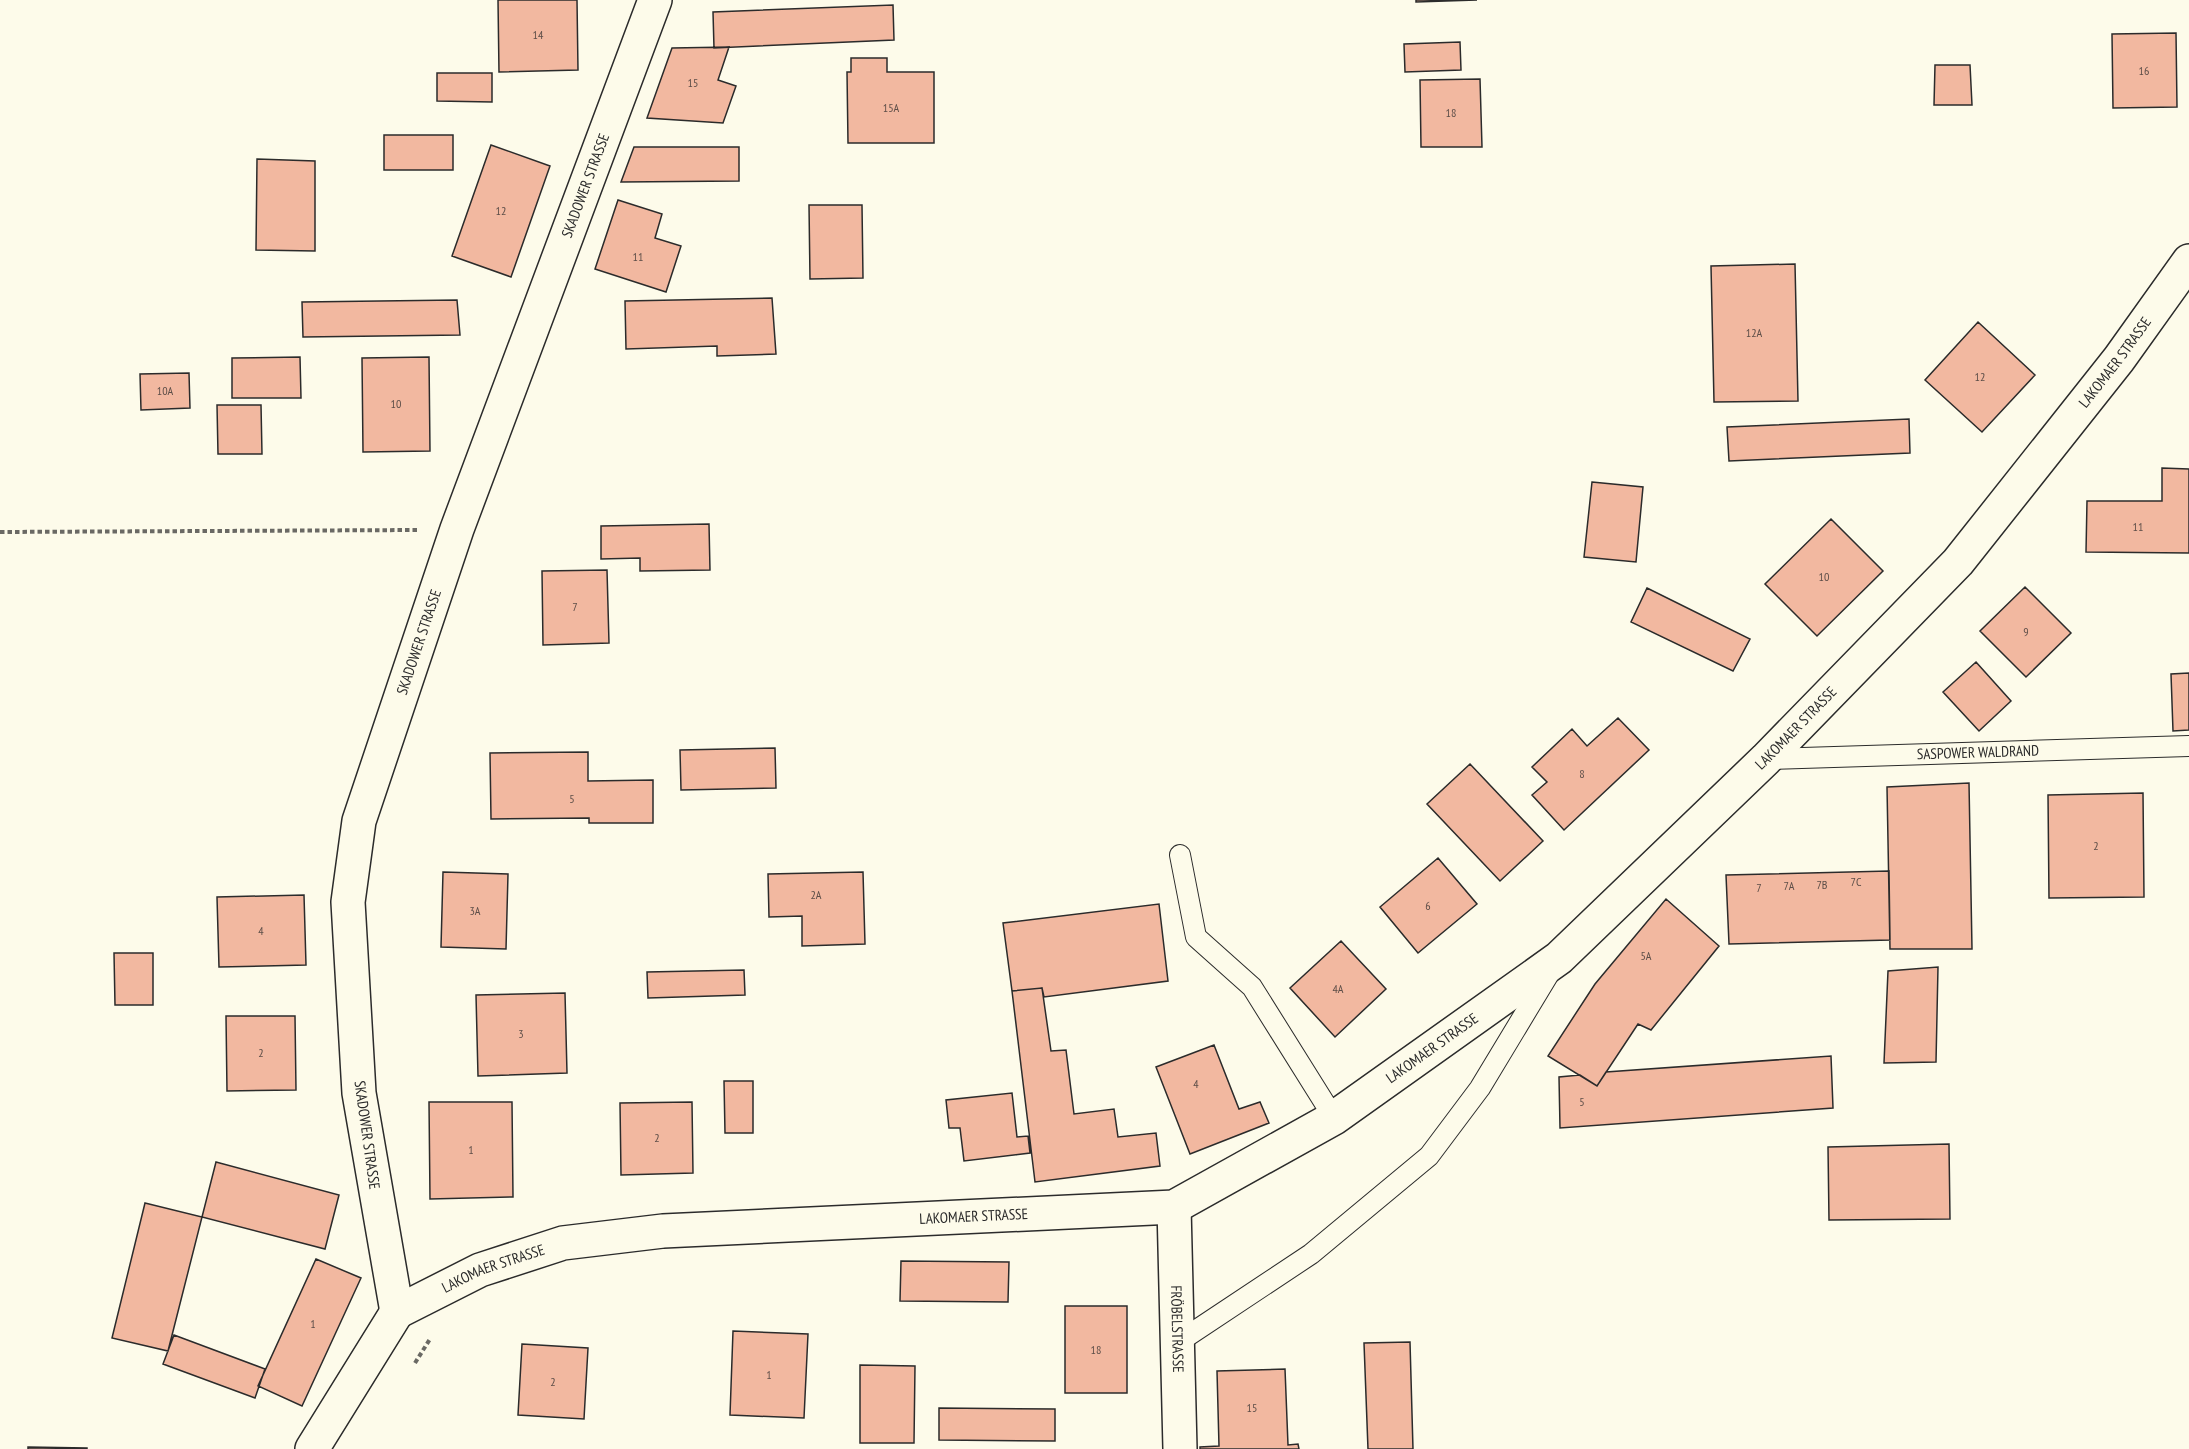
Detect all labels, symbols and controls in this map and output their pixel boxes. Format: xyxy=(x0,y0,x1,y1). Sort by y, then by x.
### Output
house number: 14 xyxy=(533,27,544,42)
house number: 16 xyxy=(2139,63,2149,78)
house number: 15 xyxy=(688,75,698,90)
house number: 15A xyxy=(883,100,900,115)
house number: 18 xyxy=(1446,105,1456,120)
street label: SKADOWER STRASSE xyxy=(557,131,613,240)
house number: 12 xyxy=(496,203,506,218)
house number: 11 xyxy=(633,249,643,264)
street label: LAKOMAER STRASSE xyxy=(2074,313,2155,411)
house number: 12A xyxy=(1746,325,1763,340)
house number: 12 xyxy=(1975,369,1985,384)
house number: 10A xyxy=(157,383,174,398)
house number: 10 xyxy=(391,396,401,411)
house number: 11 xyxy=(2133,519,2143,534)
house number: 10 xyxy=(1819,569,1829,584)
street label: SKADOWER STRASSE xyxy=(392,587,445,697)
house number: 7 xyxy=(572,599,578,614)
house number: 9 xyxy=(2023,624,2029,639)
street label: LAKOMAER STRASSE xyxy=(1751,682,1840,773)
street label: SASPOWER WALDRAND xyxy=(1917,741,2039,763)
house number: 8 xyxy=(1579,766,1585,781)
house number: 5 xyxy=(569,791,575,806)
house number: 2 xyxy=(2093,838,2099,853)
house number: 7C xyxy=(1851,874,1862,889)
house number: 7B xyxy=(1816,877,1828,892)
house number: 7A xyxy=(1784,878,1795,893)
house number: 7 xyxy=(1756,880,1762,895)
house number: 2A xyxy=(810,887,822,902)
house number: 6 xyxy=(1425,898,1431,913)
house number: 3A xyxy=(469,903,481,918)
house number: 4 xyxy=(258,923,264,938)
house number: 5A xyxy=(1640,948,1652,963)
house number: 4A xyxy=(1332,981,1344,996)
street label: LAKOMAER STRASSE xyxy=(1382,1009,1482,1087)
house number: 3 xyxy=(518,1026,524,1041)
house number: 2 xyxy=(258,1045,264,1060)
house number: 4 xyxy=(1193,1076,1199,1091)
street label: SKADOWER STRASSE xyxy=(350,1079,385,1191)
house number: 5 xyxy=(1579,1094,1585,1109)
house number: 2 xyxy=(654,1130,660,1145)
house number: 1 xyxy=(468,1142,474,1157)
street label: LAKOMAER STRASSE xyxy=(919,1204,1028,1228)
street label: LAKOMAER STRASSE xyxy=(439,1240,547,1297)
street label: FRÖBELSTRASSE xyxy=(1167,1285,1188,1373)
house number: 1 xyxy=(310,1316,316,1331)
house number: 18 xyxy=(1091,1342,1101,1357)
house number: 1 xyxy=(766,1367,772,1382)
house number: 2 xyxy=(550,1374,556,1389)
house number: 15 xyxy=(1247,1400,1257,1415)

